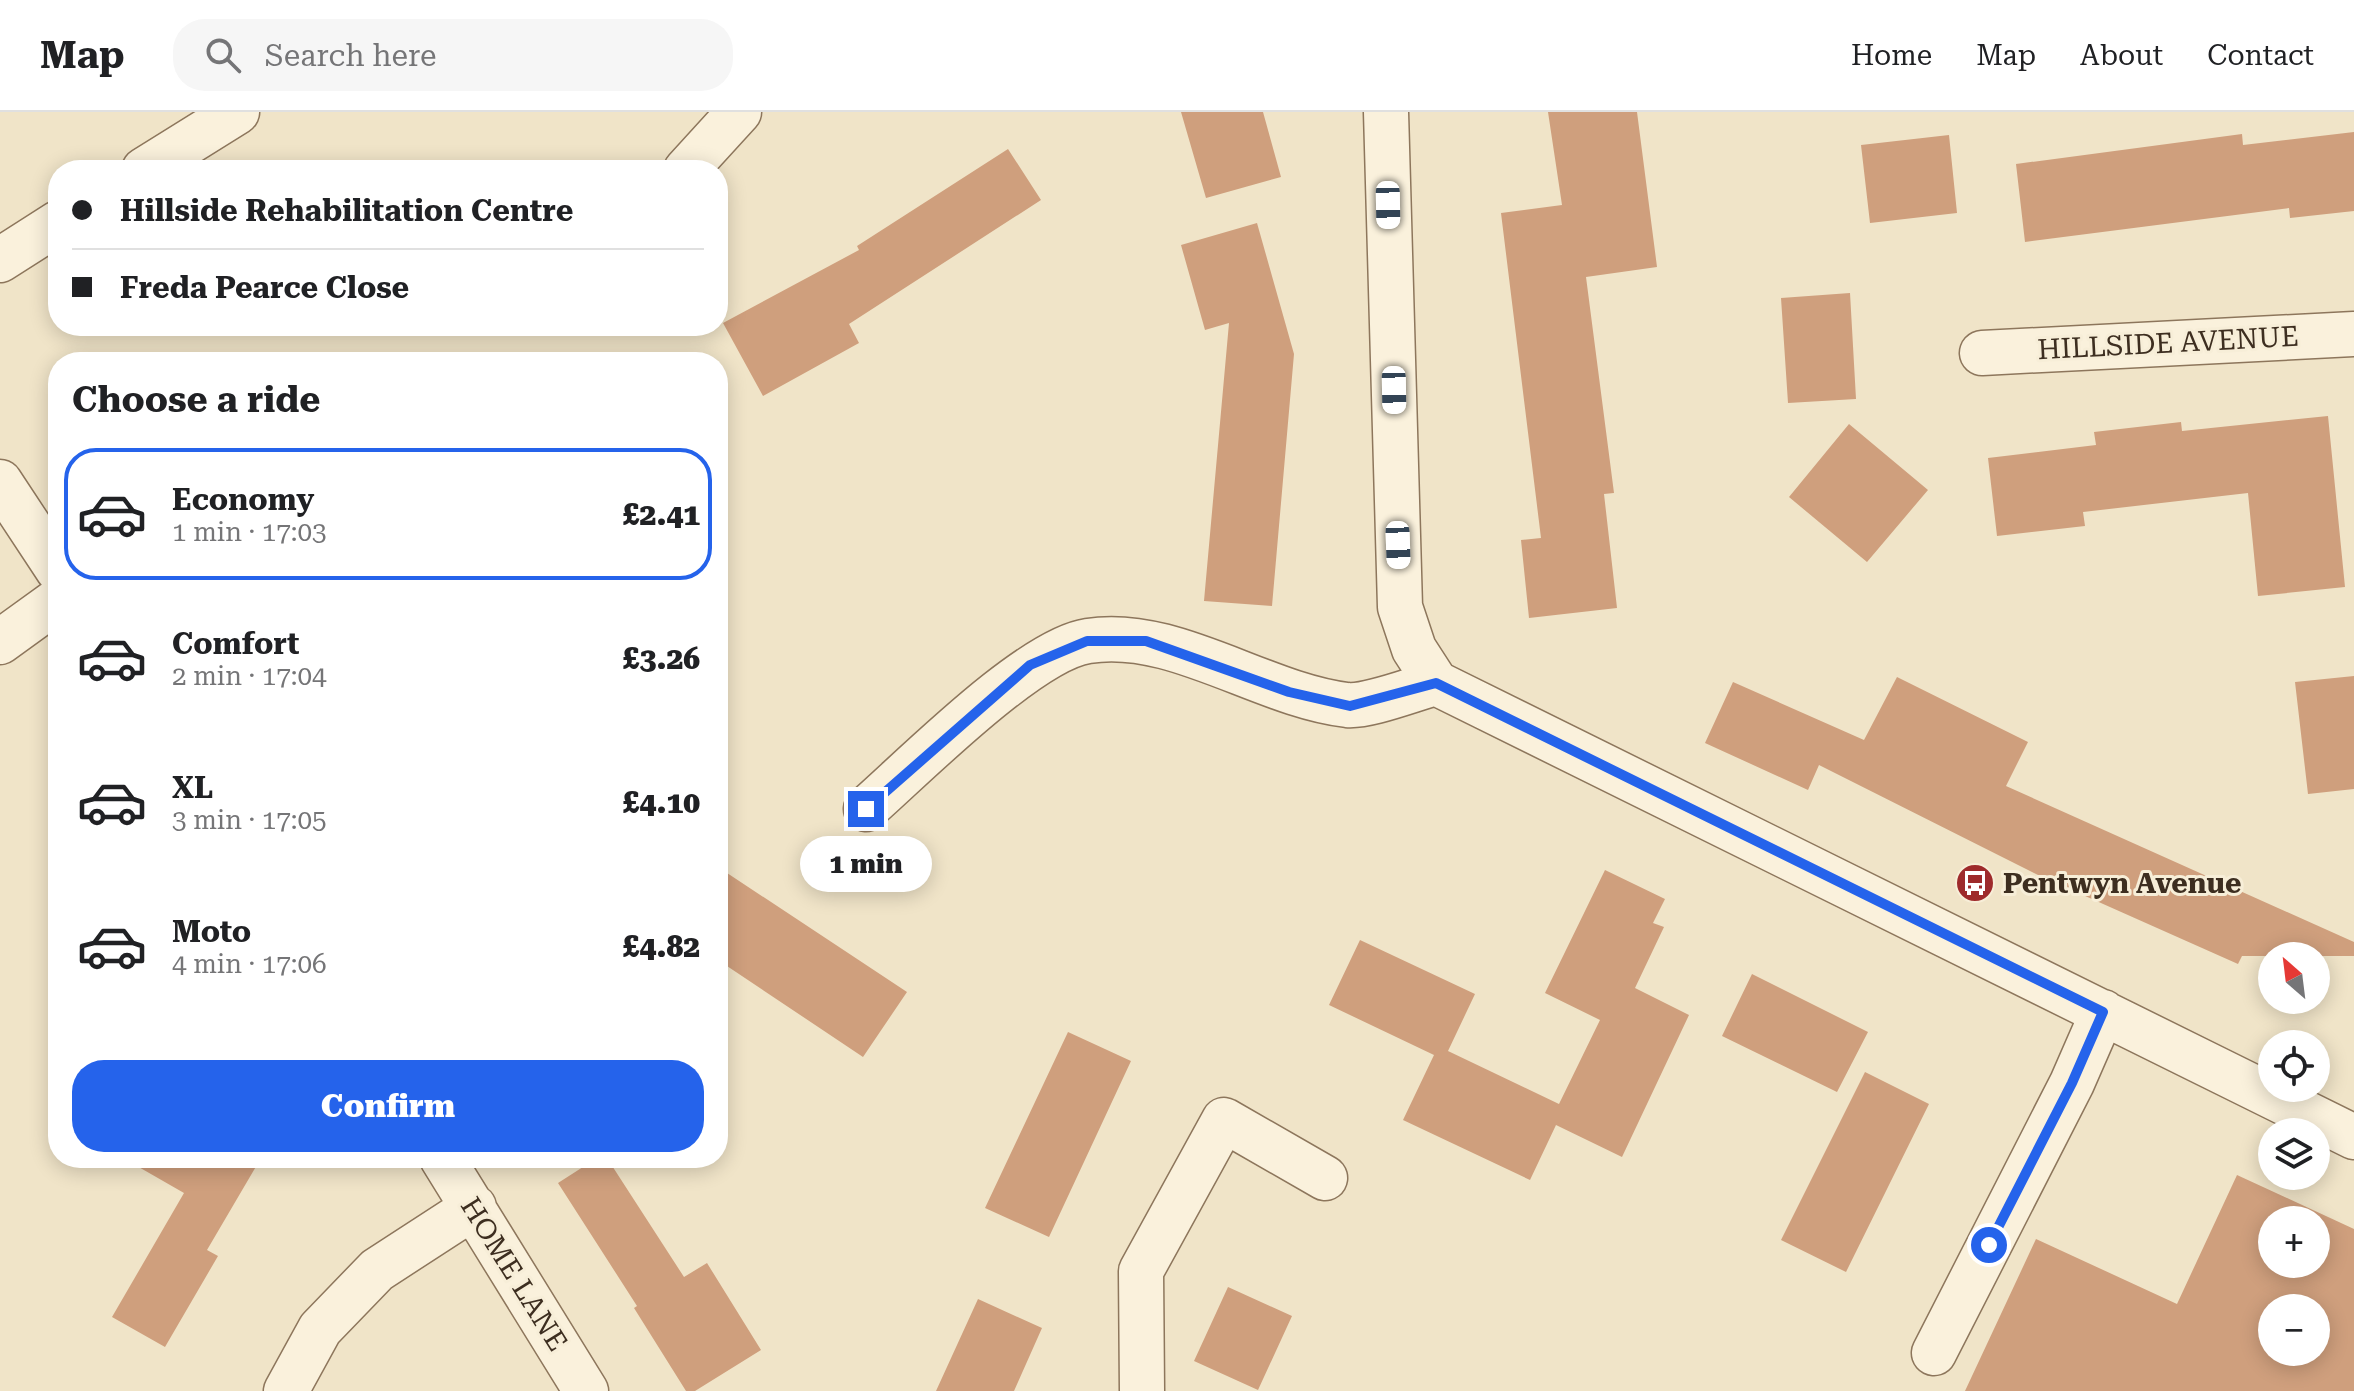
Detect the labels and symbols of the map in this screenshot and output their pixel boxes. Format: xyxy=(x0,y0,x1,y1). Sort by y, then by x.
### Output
car xyxy=(1376,181,1400,229)
street label: HILLSIDE AVENUE xyxy=(2037,320,2299,366)
car xyxy=(1382,366,1406,414)
car xyxy=(1385,521,1411,569)
route end xyxy=(848,791,884,827)
callout: 1 min xyxy=(800,837,932,893)
bus stop icon: Pentwyn Avenue xyxy=(1954,862,1996,904)
place label: Pentwyn Avenue xyxy=(2003,867,2241,900)
north arrow xyxy=(2258,942,2330,1014)
street label: HOME LANE xyxy=(454,1191,574,1357)
route start xyxy=(1971,1227,2007,1263)

